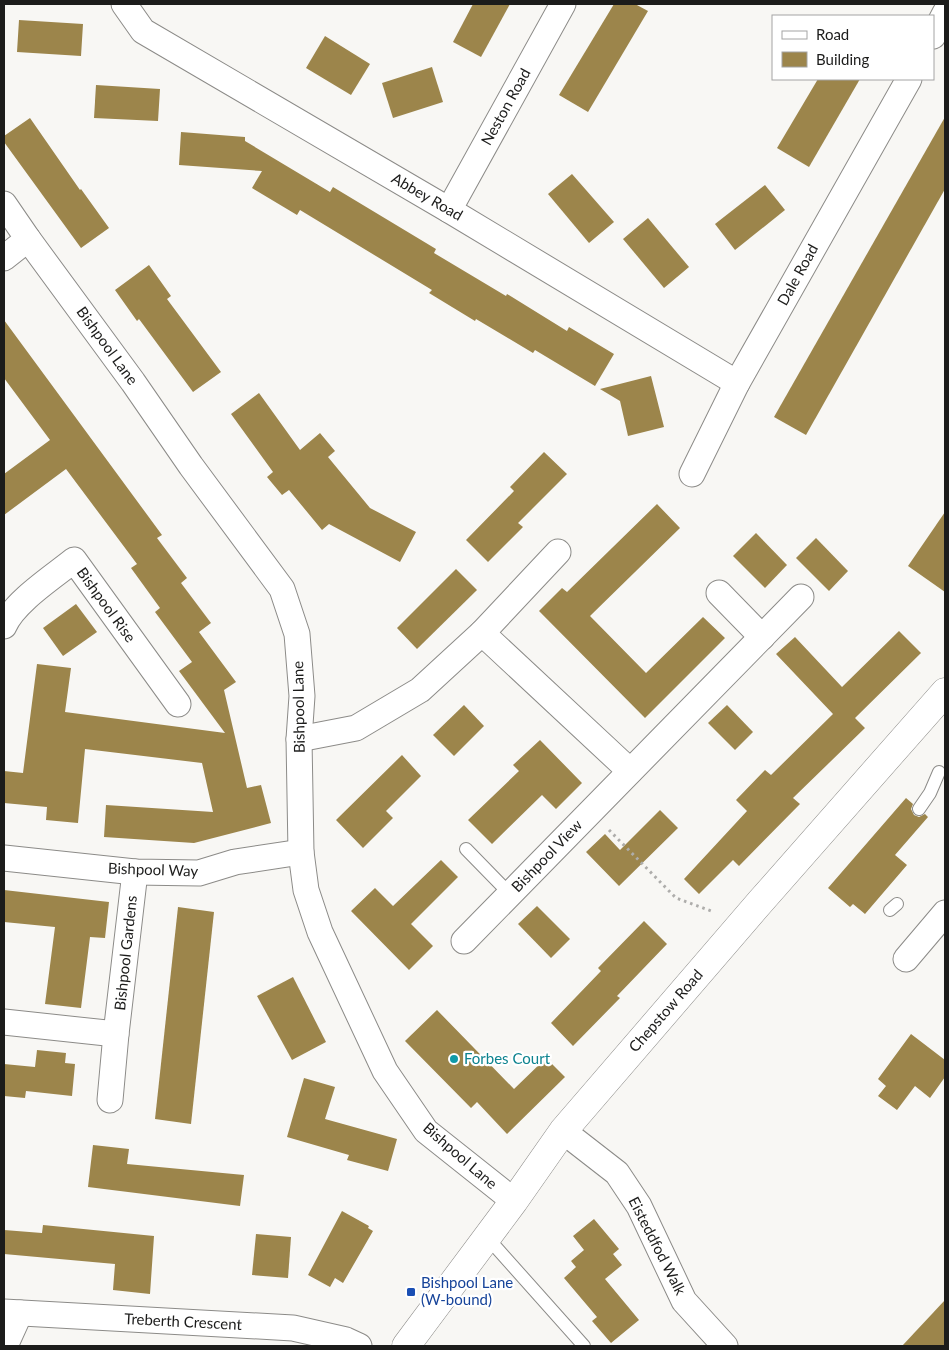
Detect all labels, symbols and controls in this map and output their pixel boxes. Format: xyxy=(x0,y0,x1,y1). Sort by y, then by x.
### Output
legend xyxy=(772,15,934,80)
text: Road xyxy=(816,25,849,43)
text: Building xyxy=(816,50,869,68)
street label: Neston Road xyxy=(477,65,534,148)
street label: Abbey Road xyxy=(389,169,466,224)
street label: Dale Road xyxy=(773,241,821,308)
street label: Bishpool Lane xyxy=(73,303,142,388)
street label: Bishpool Rise xyxy=(74,563,140,645)
street label: Bishpool Lane xyxy=(288,661,308,753)
street label: Bishpool View xyxy=(507,815,585,895)
street label: Bishpool Way xyxy=(108,858,199,880)
street label: Bishpool Gardens xyxy=(110,895,140,1011)
street label: Chepstow Road xyxy=(624,965,706,1055)
place label: Forbes Court xyxy=(464,1049,551,1067)
marker: Forbes Court xyxy=(448,1053,460,1065)
street label: Bishpool Lane xyxy=(420,1118,501,1192)
street label: Eisteddfod Walk xyxy=(625,1194,691,1298)
place label: Bishpool Lane (W-bound) xyxy=(421,1273,513,1308)
marker: Bishpool Lane (W-bound) xyxy=(405,1286,417,1298)
street label: Treberth Crescent xyxy=(124,1309,243,1333)

